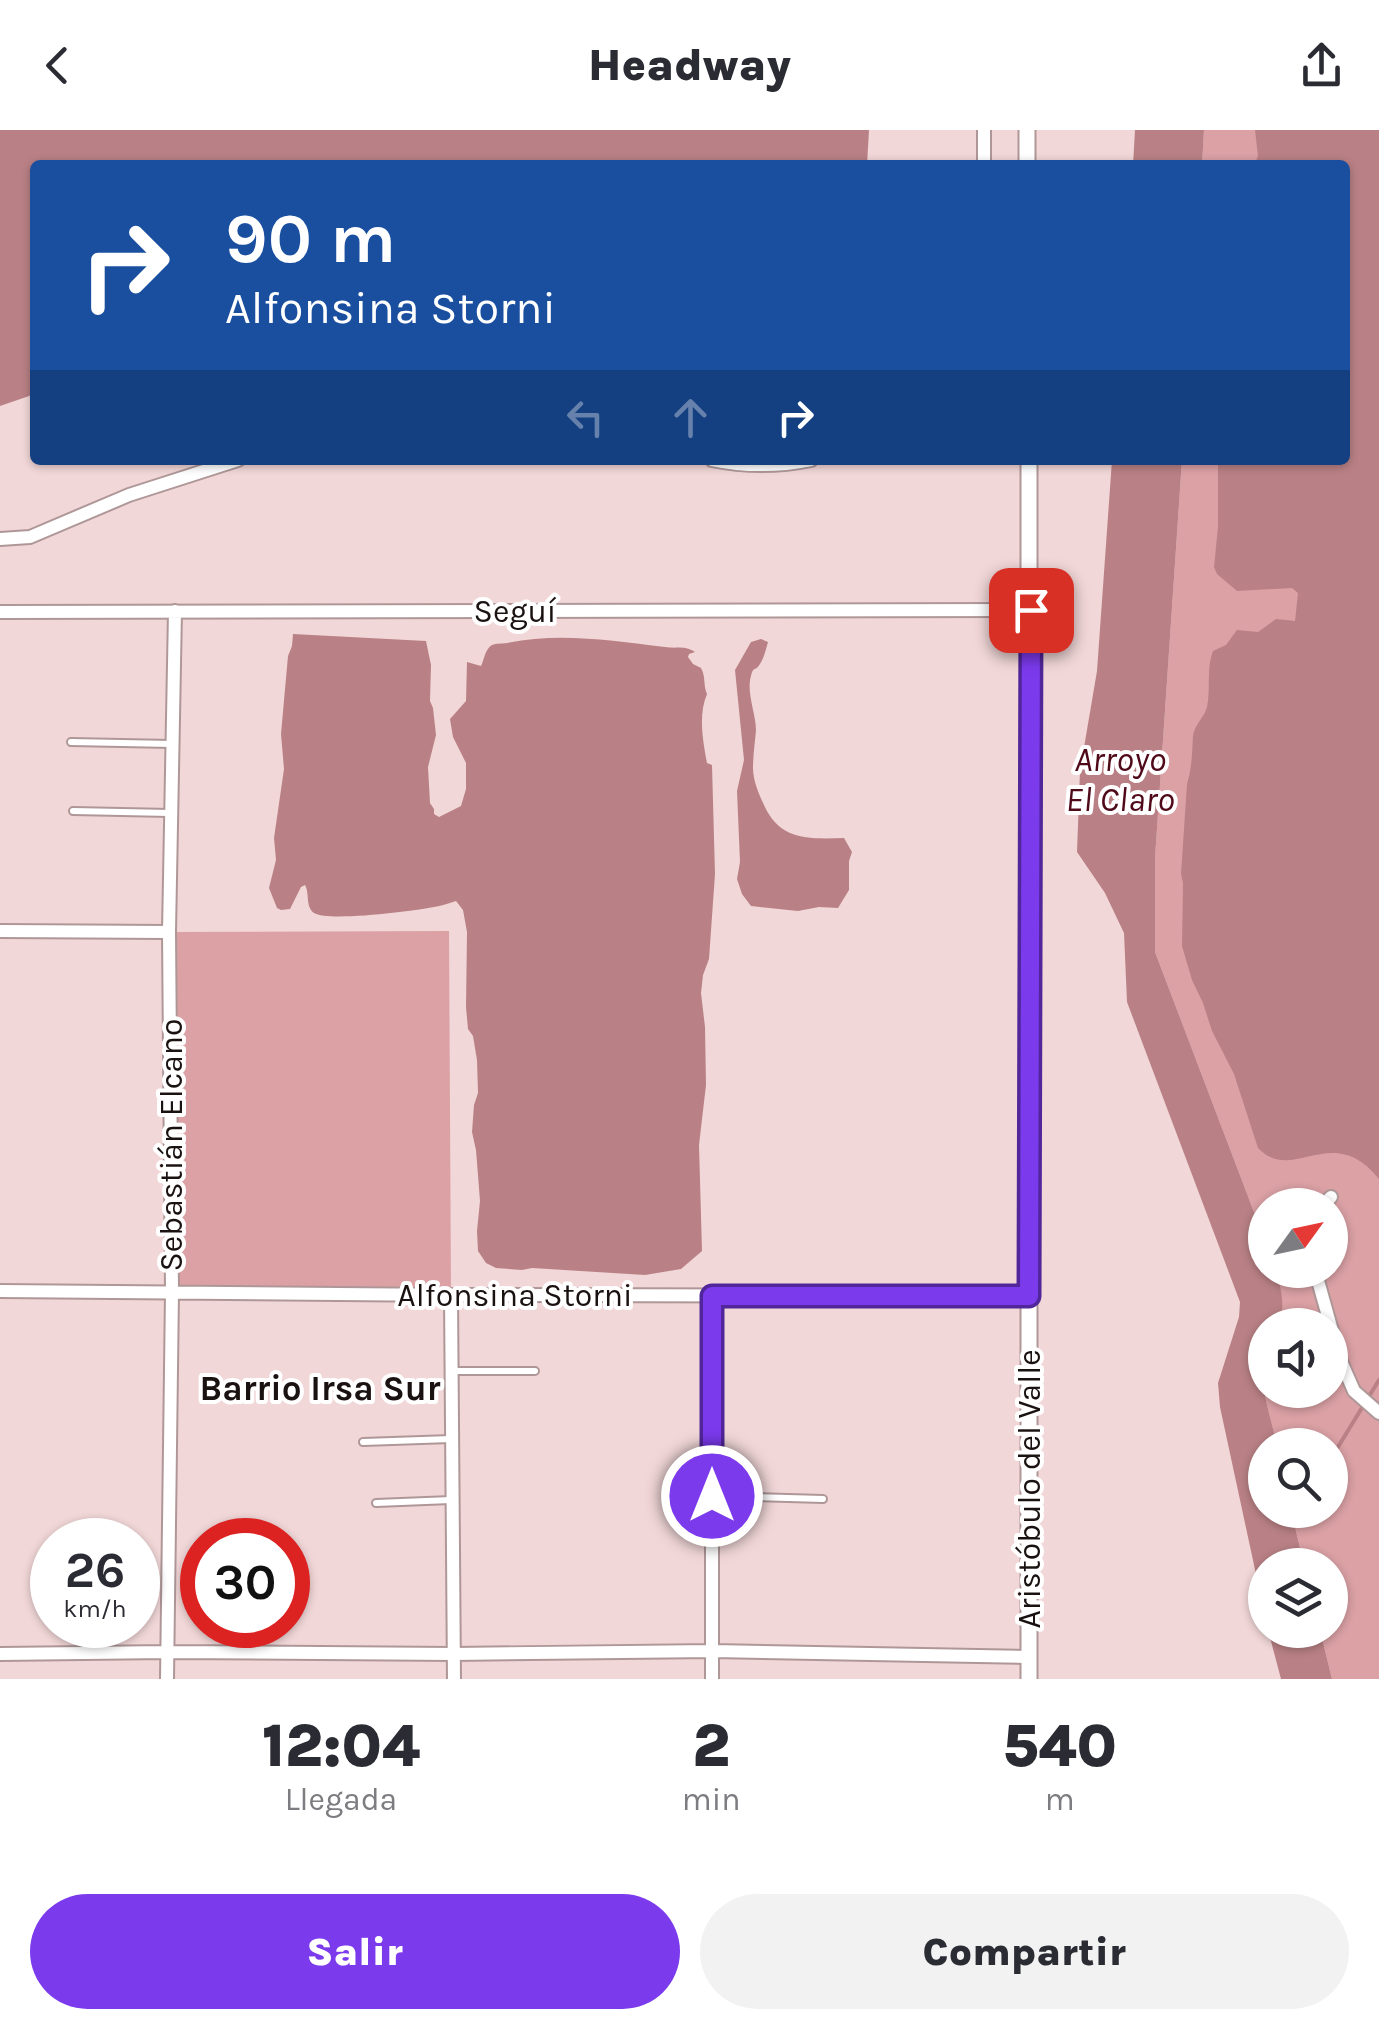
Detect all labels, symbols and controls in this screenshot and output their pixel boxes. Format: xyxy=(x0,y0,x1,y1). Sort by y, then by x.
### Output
icon: back xyxy=(30,38,85,93)
icon: share xyxy=(1294,38,1349,93)
text: Headway xyxy=(588,39,791,91)
text: 90 m xyxy=(225,198,396,280)
icon: right xyxy=(60,200,190,330)
text: Alfonsina Storni xyxy=(225,282,556,334)
icon: left xyxy=(558,390,613,445)
icon: ahead xyxy=(663,390,718,445)
icon: right xyxy=(768,390,823,445)
pin xyxy=(989,568,1074,653)
icon: arrive xyxy=(1004,583,1059,638)
street label: Seguí xyxy=(474,593,557,630)
water label: Arroyo El Claro xyxy=(1066,739,1175,820)
street label: Sebastián Elcano xyxy=(153,1018,190,1272)
north arrow xyxy=(1248,1188,1348,1288)
map controls xyxy=(1248,1188,1348,1648)
street label: Alfonsina Storni xyxy=(397,1277,633,1314)
button: sound xyxy=(1248,1308,1348,1408)
street label: Aristóbulo del Valle xyxy=(1011,1349,1048,1629)
district label: Barrio Irsa Sur xyxy=(200,1368,441,1409)
button: search xyxy=(1248,1428,1348,1528)
position arrow xyxy=(660,1444,764,1548)
speed limit sign: 30 xyxy=(180,1518,310,1648)
text: 26 xyxy=(65,1541,125,1600)
button: layers xyxy=(1248,1548,1348,1648)
text: km/h xyxy=(63,1594,127,1623)
text: 12:04 xyxy=(262,1711,420,1781)
text: 2 xyxy=(692,1711,730,1781)
text: 540 xyxy=(1003,1711,1117,1781)
text: Llegada xyxy=(285,1781,397,1818)
text: min xyxy=(682,1781,741,1818)
text: m xyxy=(1045,1781,1075,1818)
button: Salir xyxy=(30,1894,680,2009)
button: Compartir xyxy=(700,1894,1349,2009)

